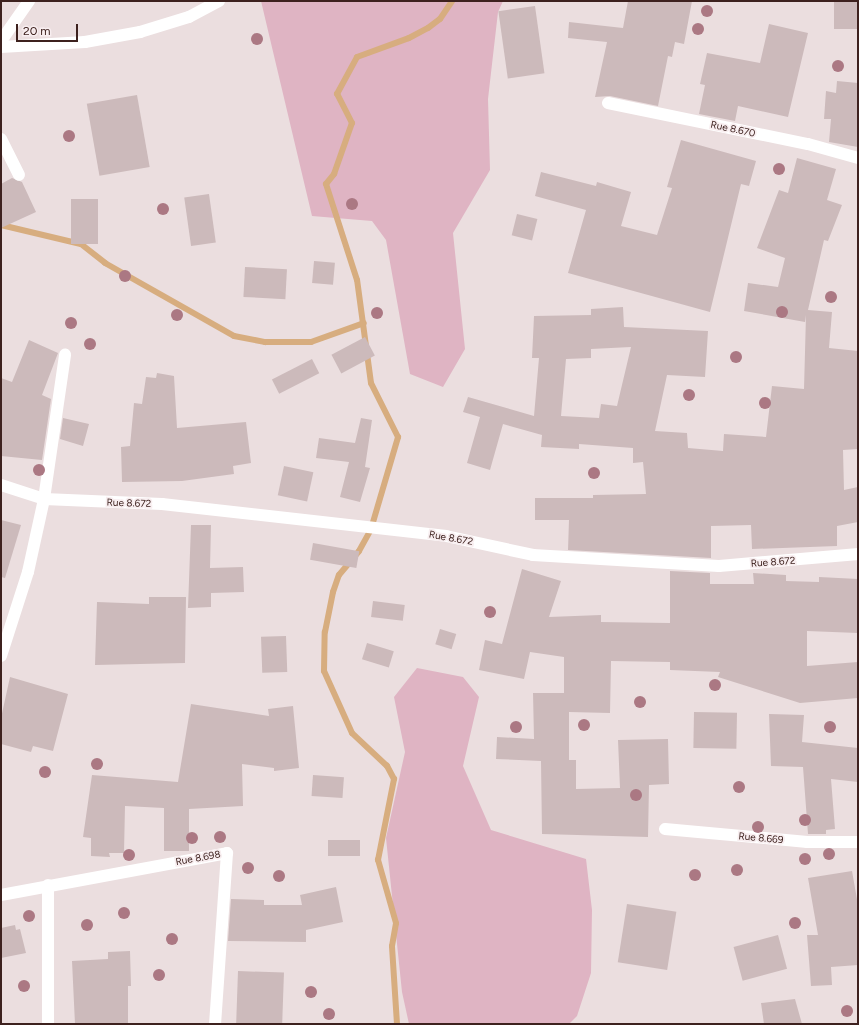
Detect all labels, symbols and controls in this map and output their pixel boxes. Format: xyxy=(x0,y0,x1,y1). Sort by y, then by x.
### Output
scale bar xyxy=(18,16,80,42)
text: 20 m xyxy=(23,24,51,38)
street label: Rue 8.670 xyxy=(710,118,756,140)
street label: Rue 8.672 xyxy=(106,496,152,510)
street label: Rue 8.672 xyxy=(428,528,474,548)
street label: Rue 8.672 xyxy=(750,554,796,570)
street label: Rue 8.669 xyxy=(738,830,784,846)
street label: Rue 8.698 xyxy=(175,848,221,868)

